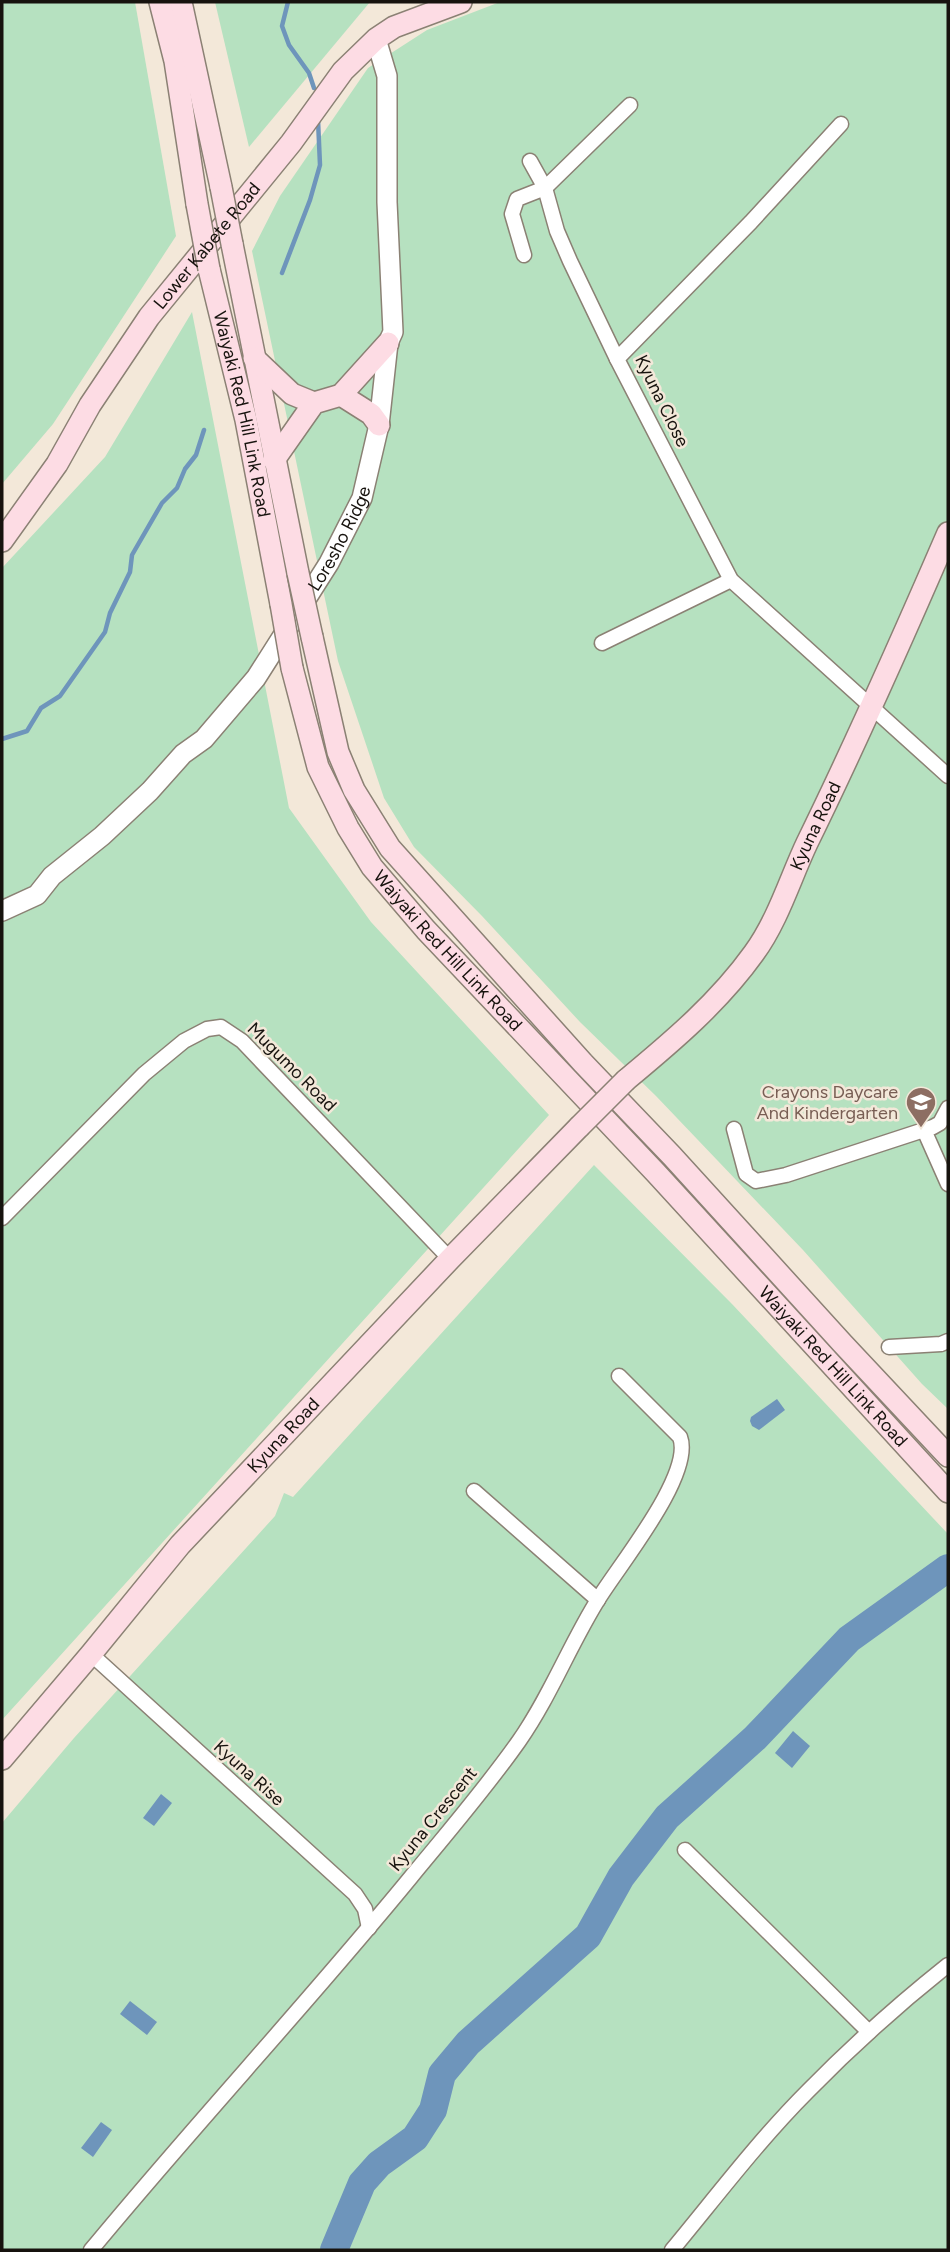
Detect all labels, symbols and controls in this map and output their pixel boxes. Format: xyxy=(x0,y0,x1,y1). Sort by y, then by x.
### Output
street label: Lower Kabete Road xyxy=(149,178,265,314)
street label: Waiyaki Red Hill Link Road xyxy=(209,309,275,519)
street label: Kyuna Close xyxy=(630,351,694,451)
street label: Loresho Ridge xyxy=(303,484,375,595)
street label: Kyuna Road xyxy=(785,778,846,874)
street label: Waiyaki Red Hill Link Road xyxy=(369,866,527,1036)
street label: Mugumo Road xyxy=(243,1018,341,1116)
place label: Crayons Daycare And Kindergarten xyxy=(757,1081,898,1124)
school or university icon: Crayons Daycare And Kindergarten xyxy=(904,1085,938,1129)
street label: Waiyaki Red Hill Link Road xyxy=(754,1282,912,1451)
street label: Kyuna Road xyxy=(243,1393,324,1478)
street label: Kyuna Rise xyxy=(209,1735,289,1811)
street label: Kyuna Crescent xyxy=(384,1762,482,1876)

